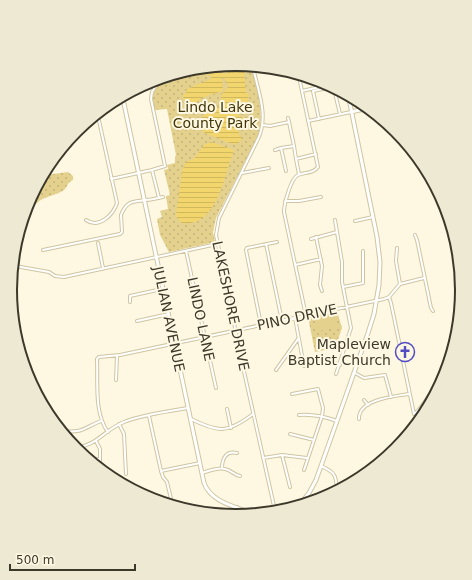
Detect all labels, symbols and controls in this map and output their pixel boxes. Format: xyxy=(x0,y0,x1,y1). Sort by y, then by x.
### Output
park label: Lindo Lake County Park xyxy=(173,99,258,131)
street label: LAKESHORE DRIVE xyxy=(209,240,253,372)
street label: JULIAN AVENUE xyxy=(150,264,188,373)
street label: LINDO LANE xyxy=(184,275,218,363)
street label: PINO DRIVE xyxy=(255,301,339,333)
place label: Mapleview Baptist Church xyxy=(288,336,391,368)
church icon: Mapleview Baptist Church xyxy=(394,341,416,363)
scale bar xyxy=(10,546,135,572)
text: 500 m xyxy=(16,553,54,567)

